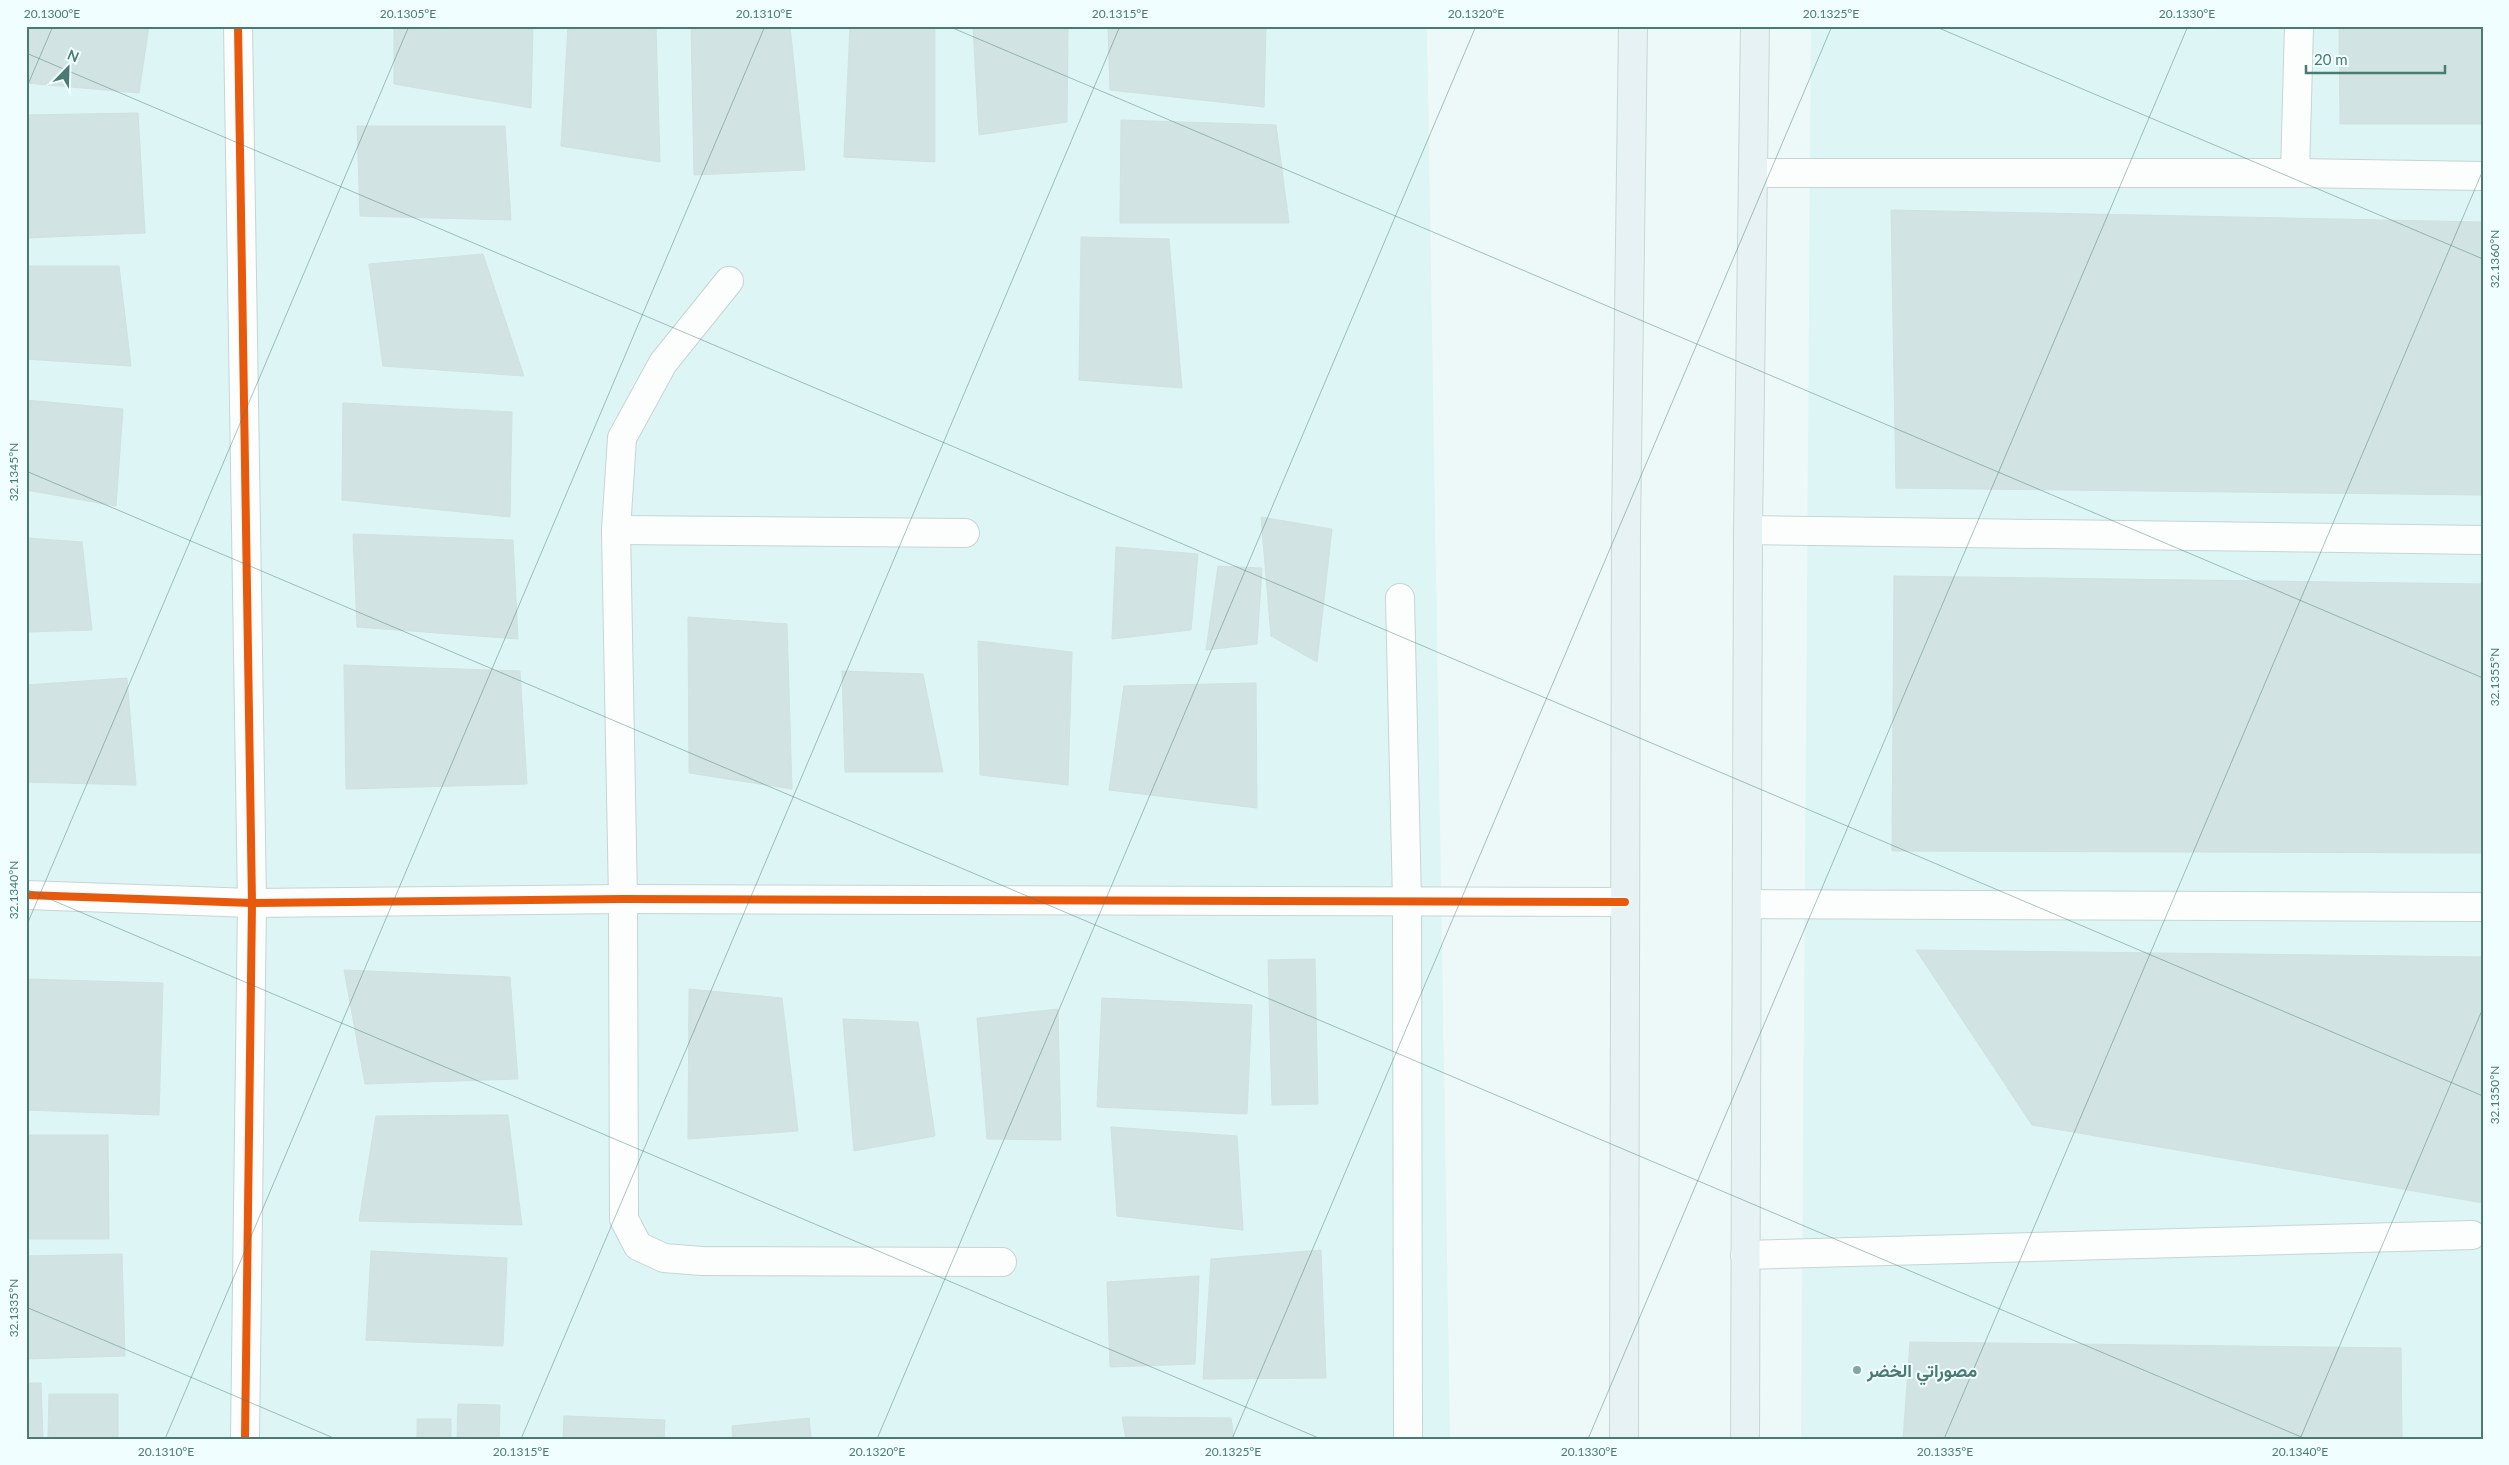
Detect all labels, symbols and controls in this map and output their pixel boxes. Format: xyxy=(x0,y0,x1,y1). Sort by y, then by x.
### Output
text: 20.1300°E xyxy=(24,6,80,21)
text: 20.1305°E xyxy=(380,6,436,21)
text: 20.1310°E xyxy=(736,6,792,21)
text: 20.1315°E xyxy=(1092,6,1148,21)
text: 20.1320°E xyxy=(1448,6,1504,21)
text: 20.1325°E xyxy=(1803,6,1859,21)
text: 20.1330°E xyxy=(2159,6,2215,21)
north arrow xyxy=(42,42,92,92)
scale bar xyxy=(2306,42,2445,74)
text: N xyxy=(65,46,82,66)
text: 20 m xyxy=(2314,50,2348,68)
text: 32.1360°N xyxy=(2487,230,2502,288)
text: 32.1345°N xyxy=(6,443,21,501)
text: 32.1355°N xyxy=(2487,648,2502,706)
text: 32.1340°N xyxy=(6,861,21,919)
text: 32.1350°N xyxy=(2487,1066,2502,1124)
text: 32.1335°N xyxy=(6,1279,21,1337)
place label: مصوراتي الخضر xyxy=(1866,1359,1977,1386)
marker: مصوراتي الخضر xyxy=(1851,1364,1863,1376)
text: 20.1310°E xyxy=(138,1444,194,1459)
text: 20.1315°E xyxy=(493,1444,549,1459)
text: 20.1320°E xyxy=(849,1444,905,1459)
text: 20.1325°E xyxy=(1205,1444,1261,1459)
text: 20.1330°E xyxy=(1561,1444,1617,1459)
text: 20.1335°E xyxy=(1917,1444,1973,1459)
text: 20.1340°E xyxy=(2272,1444,2328,1459)

